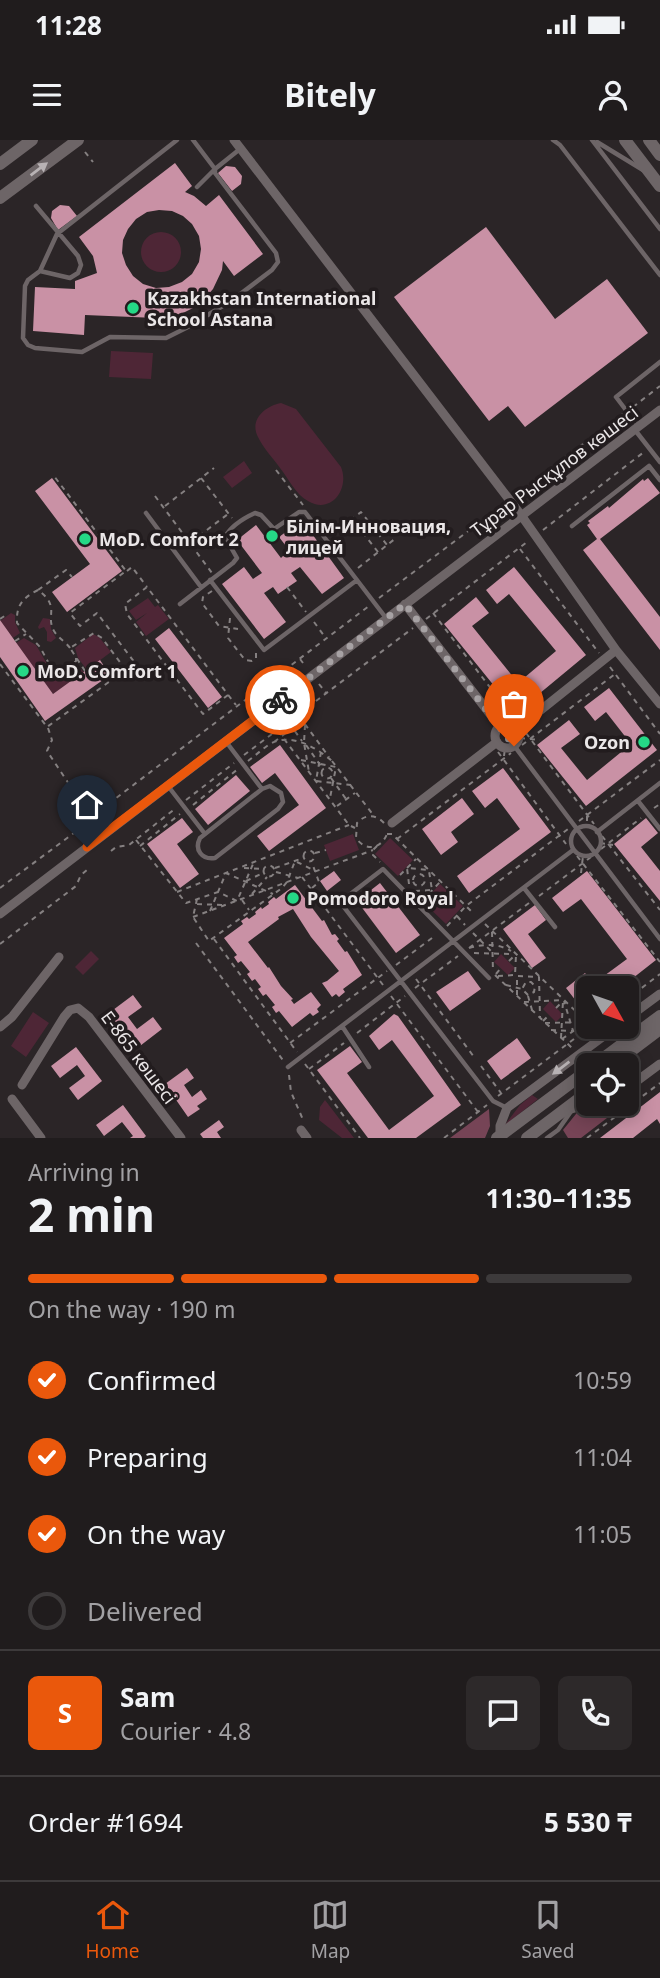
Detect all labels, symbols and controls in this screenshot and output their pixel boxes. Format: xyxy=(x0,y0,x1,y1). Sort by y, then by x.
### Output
text: 11:28 xyxy=(35,7,102,43)
text: Bitely xyxy=(284,73,376,116)
icon: menu xyxy=(28,76,66,114)
icon: person xyxy=(594,76,632,114)
one-way arrow xyxy=(30,162,48,176)
place label: Kazakhstan International School Astana xyxy=(147,286,376,331)
marker: Kazakhstan International School Astana xyxy=(125,300,141,316)
street label: Тұрар Рысқұлов көшесі xyxy=(465,400,643,542)
place label: Білім-Инновация, лицей xyxy=(286,514,451,559)
place label: МoD. Comfort 2 xyxy=(99,527,239,551)
marker: Білім-Инновация, лицей xyxy=(264,528,280,544)
marker: МoD. Comfort 2 xyxy=(77,531,93,547)
place label: МoD. Comfort 1 xyxy=(37,659,177,683)
marker: МoD. Comfort 1 xyxy=(15,663,31,679)
courier xyxy=(245,665,315,735)
pin xyxy=(484,674,544,746)
icon: bike xyxy=(261,681,299,719)
icon: bag xyxy=(495,685,533,723)
place label: Ozon xyxy=(584,730,630,754)
marker: Ozon xyxy=(636,734,652,750)
pin xyxy=(57,775,117,847)
icon: home xyxy=(68,786,106,824)
place label: Pomodoro Royal xyxy=(307,886,454,910)
marker: Pomodoro Royal xyxy=(285,890,301,906)
north arrow xyxy=(576,976,639,1040)
map controls xyxy=(576,976,639,1116)
street label: Е-865 көшесі xyxy=(96,1005,182,1109)
button: locate xyxy=(576,1053,639,1116)
one-way arrow xyxy=(552,1061,570,1075)
text: Arriving in xyxy=(28,1156,140,1188)
text: 11:30–11:35 xyxy=(485,1180,632,1216)
text: 2 min xyxy=(28,1183,155,1245)
text: On the way · 190 m xyxy=(28,1293,235,1325)
icon: check xyxy=(28,1361,66,1399)
text: Confirmed xyxy=(87,1362,217,1398)
text: 10:59 xyxy=(573,1364,632,1396)
icon: check xyxy=(28,1438,66,1476)
text: Preparing xyxy=(87,1439,208,1475)
text: 11:04 xyxy=(573,1441,632,1473)
icon: check xyxy=(28,1515,66,1553)
text: On the way xyxy=(87,1516,225,1552)
text: 11:05 xyxy=(573,1518,632,1550)
text: Delivered xyxy=(87,1593,203,1629)
button: chat xyxy=(466,1676,540,1750)
button: phone xyxy=(558,1676,632,1750)
text: Sam xyxy=(120,1679,175,1715)
text: S xyxy=(58,1695,72,1731)
text: Courier · 4.8 xyxy=(120,1715,251,1747)
text: Order #1694 xyxy=(28,1804,183,1840)
text: 5 530 ₸ xyxy=(544,1804,632,1840)
tab: Home xyxy=(86,1896,140,1964)
tab: Map xyxy=(311,1896,350,1964)
tab: Saved xyxy=(521,1896,574,1964)

